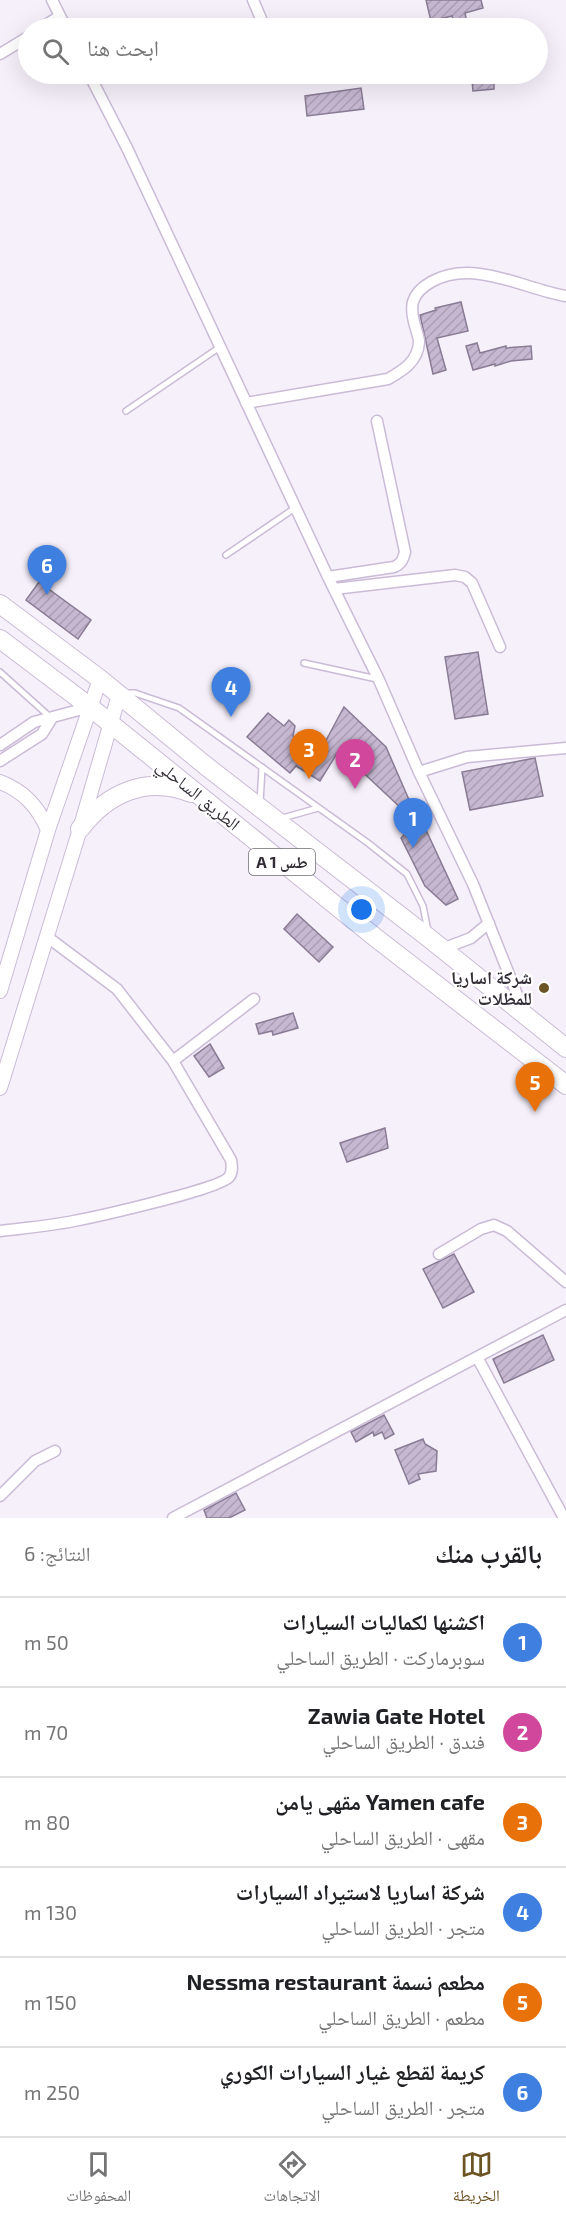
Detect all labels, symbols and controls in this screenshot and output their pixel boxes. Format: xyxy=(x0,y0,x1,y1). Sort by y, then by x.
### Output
search box xyxy=(18,18,548,84)
text: ابحث هنا xyxy=(87,34,159,60)
icon: search xyxy=(39,35,72,68)
pin: 6 xyxy=(28,546,66,595)
pin: 4 xyxy=(212,668,250,717)
pin: 3 xyxy=(290,730,328,779)
pin: 2 xyxy=(336,740,374,789)
street label: الطريق الساحلي xyxy=(149,754,245,838)
pin: 1 xyxy=(394,798,432,848)
road number: A 1 طس xyxy=(249,849,315,875)
your location xyxy=(347,895,376,924)
place label: شركة اساريا للمظلات xyxy=(451,966,532,1009)
marker: شركة اساريا للمظلات xyxy=(537,981,551,995)
pin: 5 xyxy=(516,1062,554,1112)
text: بالقرب منك xyxy=(435,1537,542,1568)
text: النتائج: 6 xyxy=(24,1541,91,1565)
text: اكشنها لكماليات السيارات xyxy=(283,1608,485,1634)
text: 50 m xyxy=(24,1630,69,1654)
text: 1 xyxy=(518,1630,527,1654)
text: سوبرماركت · الطريق الساحلي xyxy=(276,1645,485,1669)
text: Zawia Gate Hotel xyxy=(308,1702,485,1728)
text: 70 m xyxy=(24,1720,68,1744)
text: 2 xyxy=(517,1720,528,1744)
text: فندق · الطريق الساحلي xyxy=(322,1729,485,1753)
text: Yamen cafe مقهى يامن xyxy=(275,1788,485,1814)
text: 80 m xyxy=(24,1810,70,1834)
text: 3 xyxy=(517,1810,528,1834)
text: مقهى · الطريق الساحلي xyxy=(321,1825,485,1849)
text: شركة اساريا لاستيراد السيارات xyxy=(236,1878,485,1904)
text: 130 m xyxy=(24,1900,77,1924)
text: 4 xyxy=(516,1900,529,1924)
text: متجر · الطريق الساحلي xyxy=(321,1915,485,1939)
text: مطعم نسمة Nessma restaurant xyxy=(186,1968,485,1994)
text: 150 m xyxy=(24,1990,77,2014)
text: 5 xyxy=(517,1990,528,2014)
text: مطعم · الطريق الساحلي xyxy=(318,2005,485,2029)
text: كريمة لقطع غيار السيارات الكوري xyxy=(220,2058,485,2084)
text: 250 m xyxy=(24,2080,80,2104)
text: 6 xyxy=(517,2080,528,2104)
text: متجر · الطريق الساحلي xyxy=(321,2095,485,2119)
tab: المحفوظات xyxy=(66,2148,131,2211)
tab: الاتجاهات xyxy=(264,2148,320,2211)
tab: الخريطة xyxy=(453,2148,500,2211)

